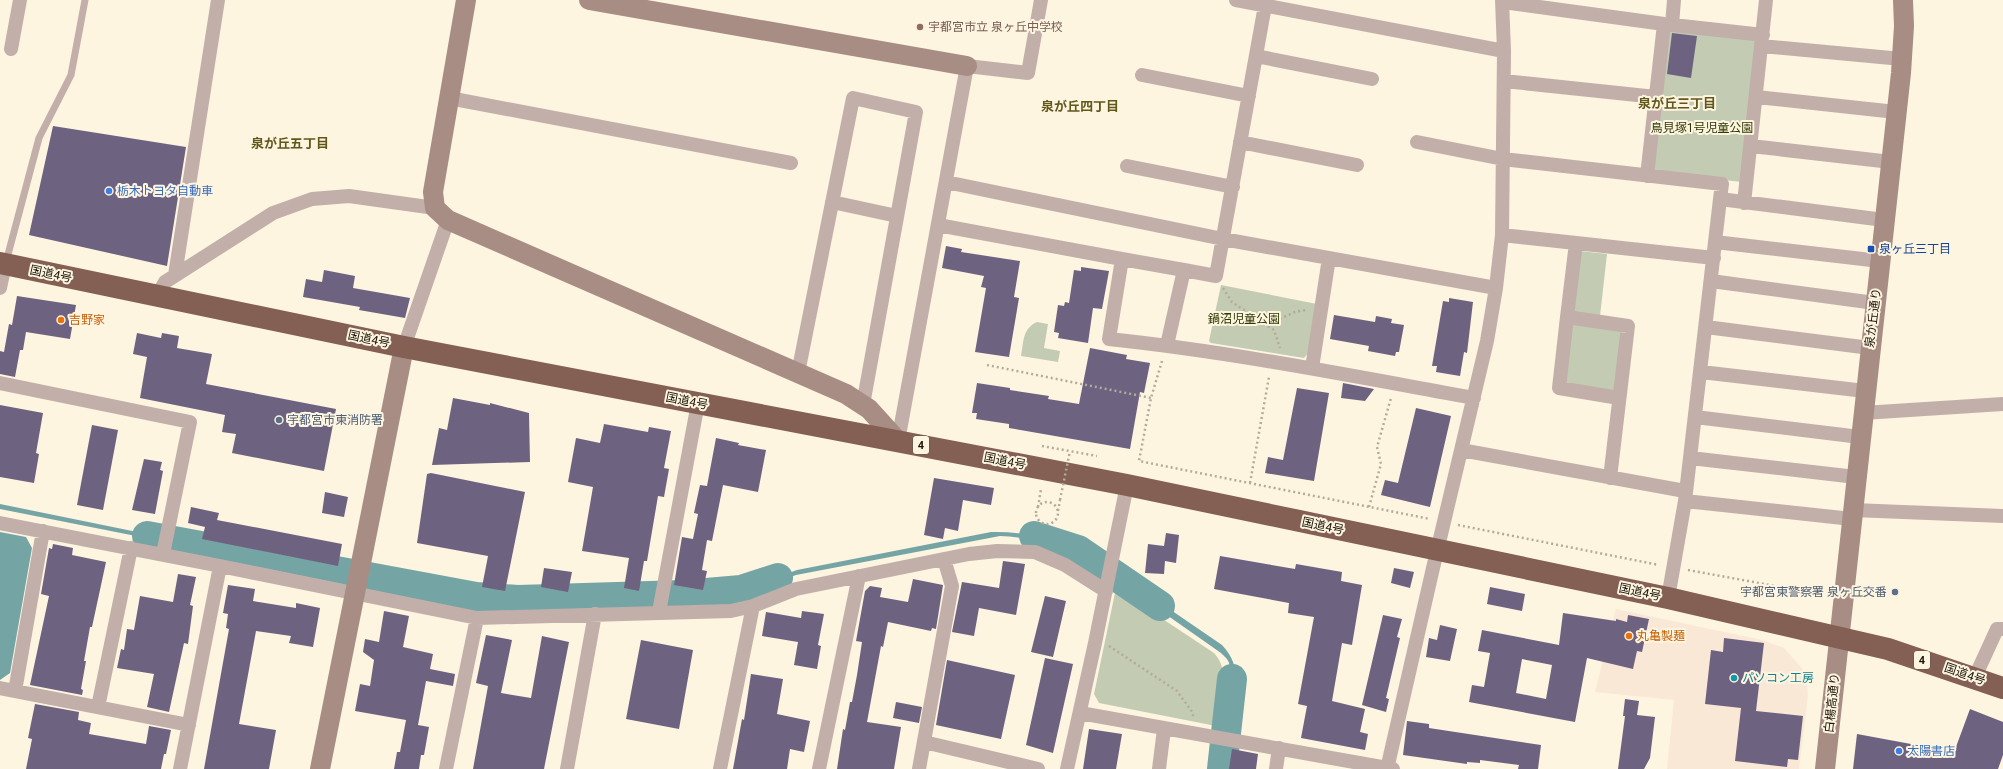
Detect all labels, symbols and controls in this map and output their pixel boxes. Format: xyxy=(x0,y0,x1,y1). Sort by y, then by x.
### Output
place label: 宇都宮市立 泉ヶ丘中学校 xyxy=(928,20,1063,34)
marker: 宇都宮市立 泉ヶ丘中学校 xyxy=(915,22,925,32)
district label: 泉が丘三丁目 xyxy=(1638,96,1716,111)
district label: 泉が丘四丁目 xyxy=(1041,99,1119,114)
park label: 鳥見塚1号児童公園 xyxy=(1651,121,1753,135)
district label: 泉が丘五丁目 xyxy=(251,136,329,151)
place label: 栃木トヨタ自動車 xyxy=(117,184,213,198)
marker: 栃木トヨタ自動車 xyxy=(104,186,114,196)
place label: 泉ヶ丘三丁目 xyxy=(1879,242,1951,256)
marker: 泉ヶ丘三丁目 xyxy=(1866,244,1876,254)
street label: 国道4号 xyxy=(29,263,73,285)
street label: 泉が丘通り xyxy=(1862,287,1884,349)
park label: 鍋沼児童公園 xyxy=(1208,312,1280,326)
place label: 吉野家 xyxy=(69,313,105,327)
marker: 吉野家 xyxy=(56,315,66,325)
street label: 国道4号 xyxy=(347,328,391,350)
street label: 国道4号 xyxy=(665,390,709,412)
place label: 宇都宮市東消防署 xyxy=(287,413,383,427)
marker: 宇都宮市東消防署 xyxy=(274,415,284,425)
road number: 4 xyxy=(913,436,929,454)
street label: 国道4号 xyxy=(983,450,1027,472)
street label: 国道4号 xyxy=(1301,515,1345,537)
street label: 国道4号 xyxy=(1618,581,1662,603)
place label: 宇都宮東警察署 泉ヶ丘交番 xyxy=(1740,585,1887,599)
marker: 宇都宮東警察署 泉ヶ丘交番 xyxy=(1890,587,1900,597)
place label: 丸亀製麺 xyxy=(1637,629,1685,643)
marker: 丸亀製麺 xyxy=(1624,631,1634,641)
road number: 4 xyxy=(1914,651,1930,669)
street label: 国道4号 xyxy=(1943,660,1987,688)
place label: パソコン工房 xyxy=(1742,671,1814,685)
street label: 白楊高通り xyxy=(1822,672,1842,734)
marker: パソコン工房 xyxy=(1729,673,1739,683)
place label: 太陽書店 xyxy=(1907,744,1955,758)
marker: 太陽書店 xyxy=(1894,746,1904,756)

